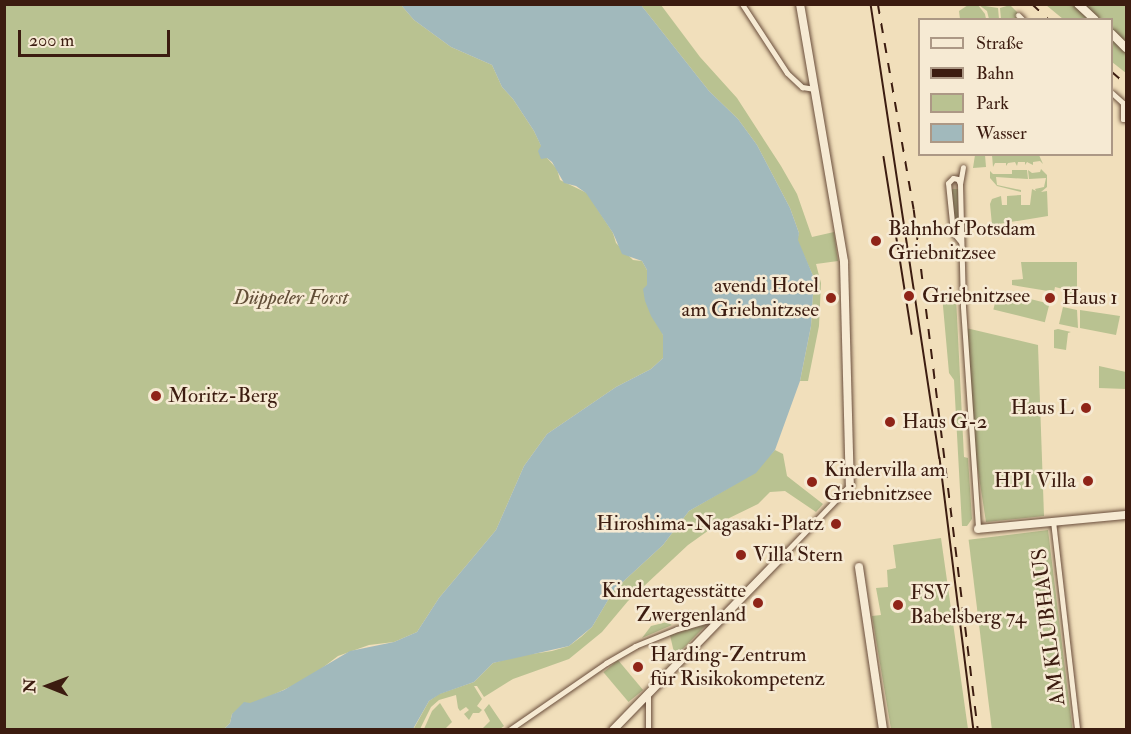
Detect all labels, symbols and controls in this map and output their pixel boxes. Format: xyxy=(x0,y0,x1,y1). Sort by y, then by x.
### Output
scale bar xyxy=(21,18,172,56)
legend xyxy=(918,18,1113,156)
text: 200 m xyxy=(29,29,74,52)
text: Straße xyxy=(976,32,1023,55)
text: Bahn xyxy=(976,62,1014,85)
text: Park xyxy=(976,92,1009,115)
text: Wasser xyxy=(976,122,1027,145)
place label: Bahnhof Potsdam Griebnitzsee xyxy=(888,216,1036,266)
marker: Bahnhof Potsdam Griebnitzsee xyxy=(869,234,883,248)
place label: avendi Hotel am Griebnitzsee xyxy=(682,273,819,323)
place label: Griebnitzsee xyxy=(922,283,1030,309)
park label: Düppeler Forst xyxy=(234,285,348,311)
place label: Haus 1 xyxy=(1062,285,1118,311)
marker: Griebnitzsee xyxy=(900,287,918,305)
marker: avendi Hotel am Griebnitzsee xyxy=(824,291,838,305)
marker: Haus 1 xyxy=(1043,291,1057,305)
place label: Moritz-Berg xyxy=(168,383,278,409)
marker: Moritz-Berg xyxy=(149,389,163,403)
place label: Haus L xyxy=(1010,395,1074,421)
marker: Haus L xyxy=(1079,401,1093,415)
place label: Haus G-2 xyxy=(902,409,987,435)
marker: Haus G-2 xyxy=(883,415,897,429)
place label: Kindervilla am Griebnitzsee xyxy=(824,457,946,507)
place label: HPI Villa xyxy=(994,468,1076,494)
marker: HPI Villa xyxy=(1081,474,1095,488)
marker: Kindervilla am Griebnitzsee xyxy=(805,475,819,489)
place label: Hiroshima-Nagasaki-Platz xyxy=(596,511,824,537)
marker: Hiroshima-Nagasaki-Platz xyxy=(829,517,843,531)
place label: Villa Stern xyxy=(753,542,843,568)
street label: AM KLUBHAUS xyxy=(1027,547,1071,707)
marker: Villa Stern xyxy=(734,548,748,562)
place label: Kindertagesstätte Zwergenland xyxy=(601,578,746,628)
place label: FSV Babelsberg 74 xyxy=(910,580,1026,630)
marker: Kindertagesstätte Zwergenland xyxy=(751,596,765,610)
marker: FSV Babelsberg 74 xyxy=(891,598,905,612)
place label: Harding-Zentrum für Risikokompetenz xyxy=(650,642,825,692)
north arrow xyxy=(18,656,78,716)
marker: Harding-Zentrum für Risikokompetenz xyxy=(631,660,645,674)
text: N xyxy=(20,678,40,693)

